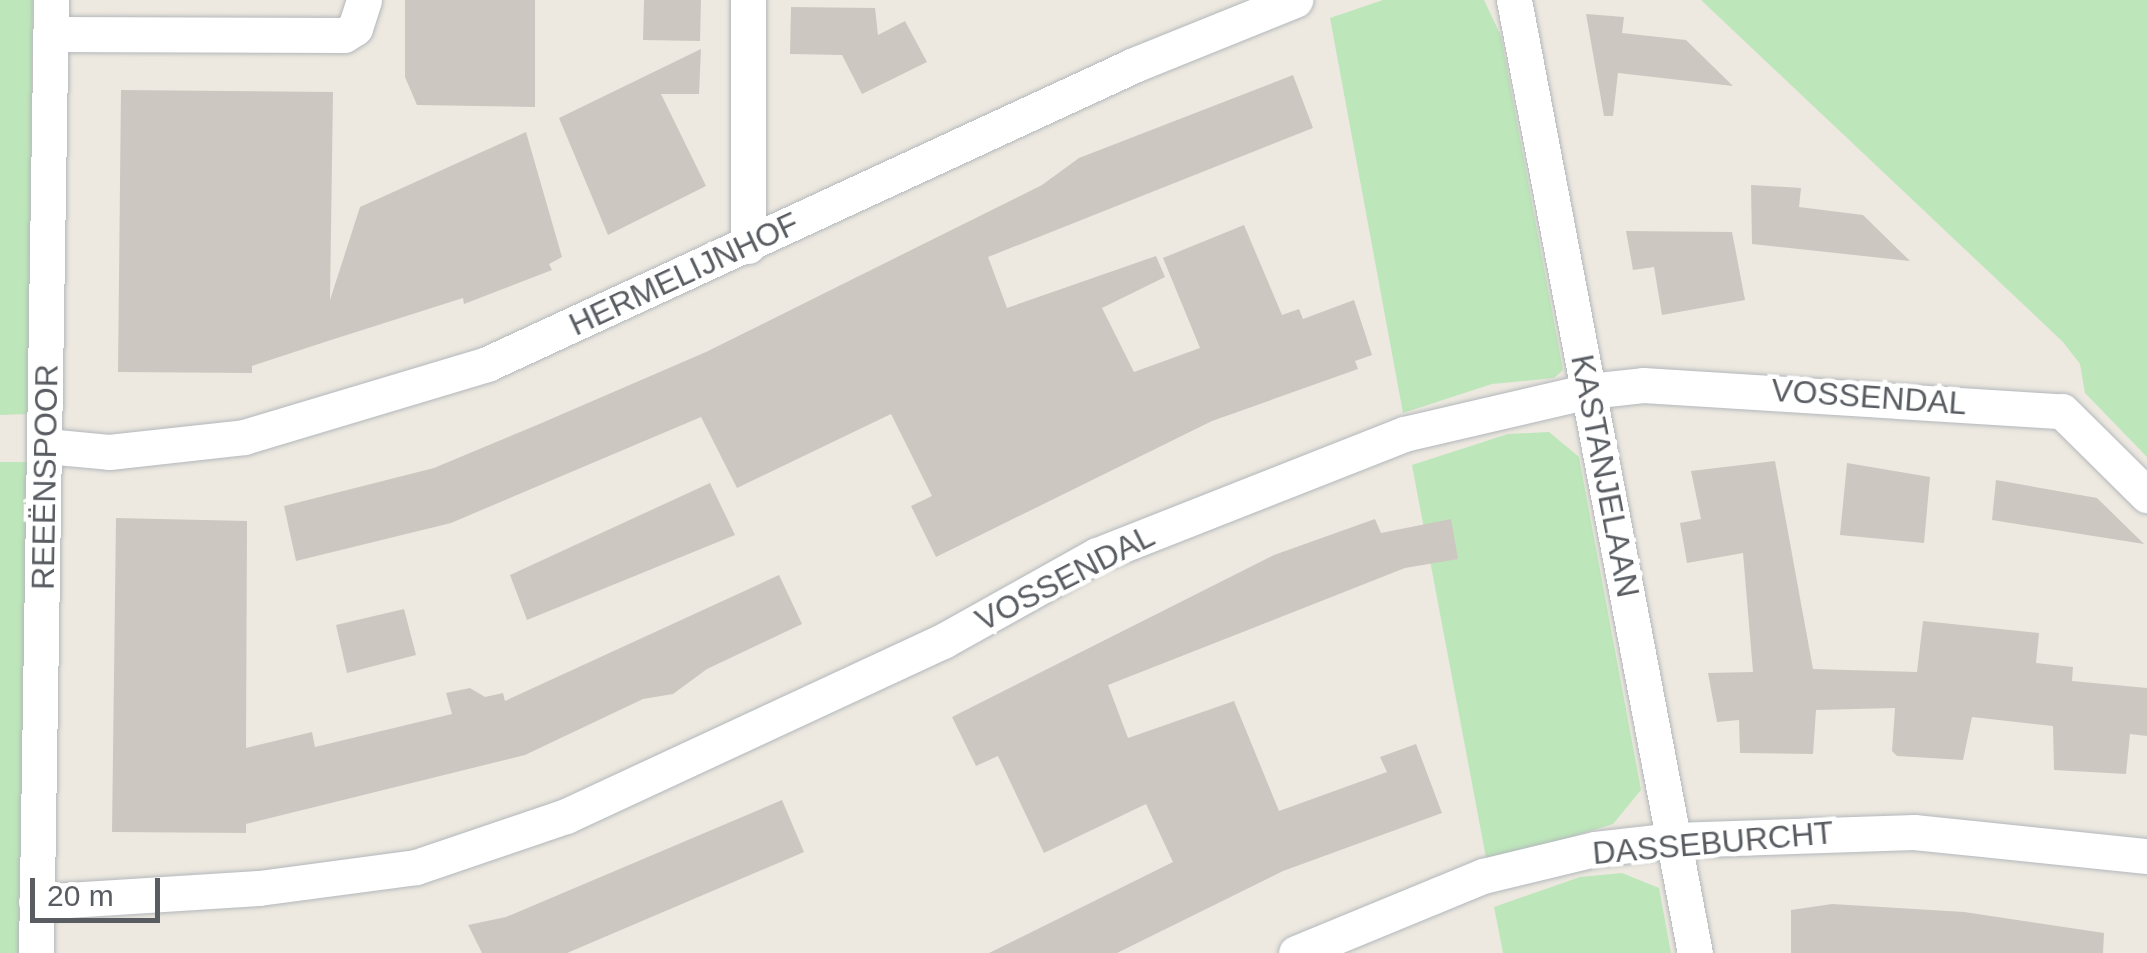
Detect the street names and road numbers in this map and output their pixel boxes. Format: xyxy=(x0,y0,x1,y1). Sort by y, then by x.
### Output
street label: HERMELIJNHOF xyxy=(563,204,805,344)
street label: KASTANJELAAN xyxy=(1563,351,1647,601)
street label: REEËNSPOOR xyxy=(24,364,66,590)
street label: VOSSENDAL xyxy=(1770,371,1968,423)
street label: VOSSENDAL xyxy=(969,516,1161,640)
street label: DASSEBURCHT xyxy=(1591,813,1835,873)

